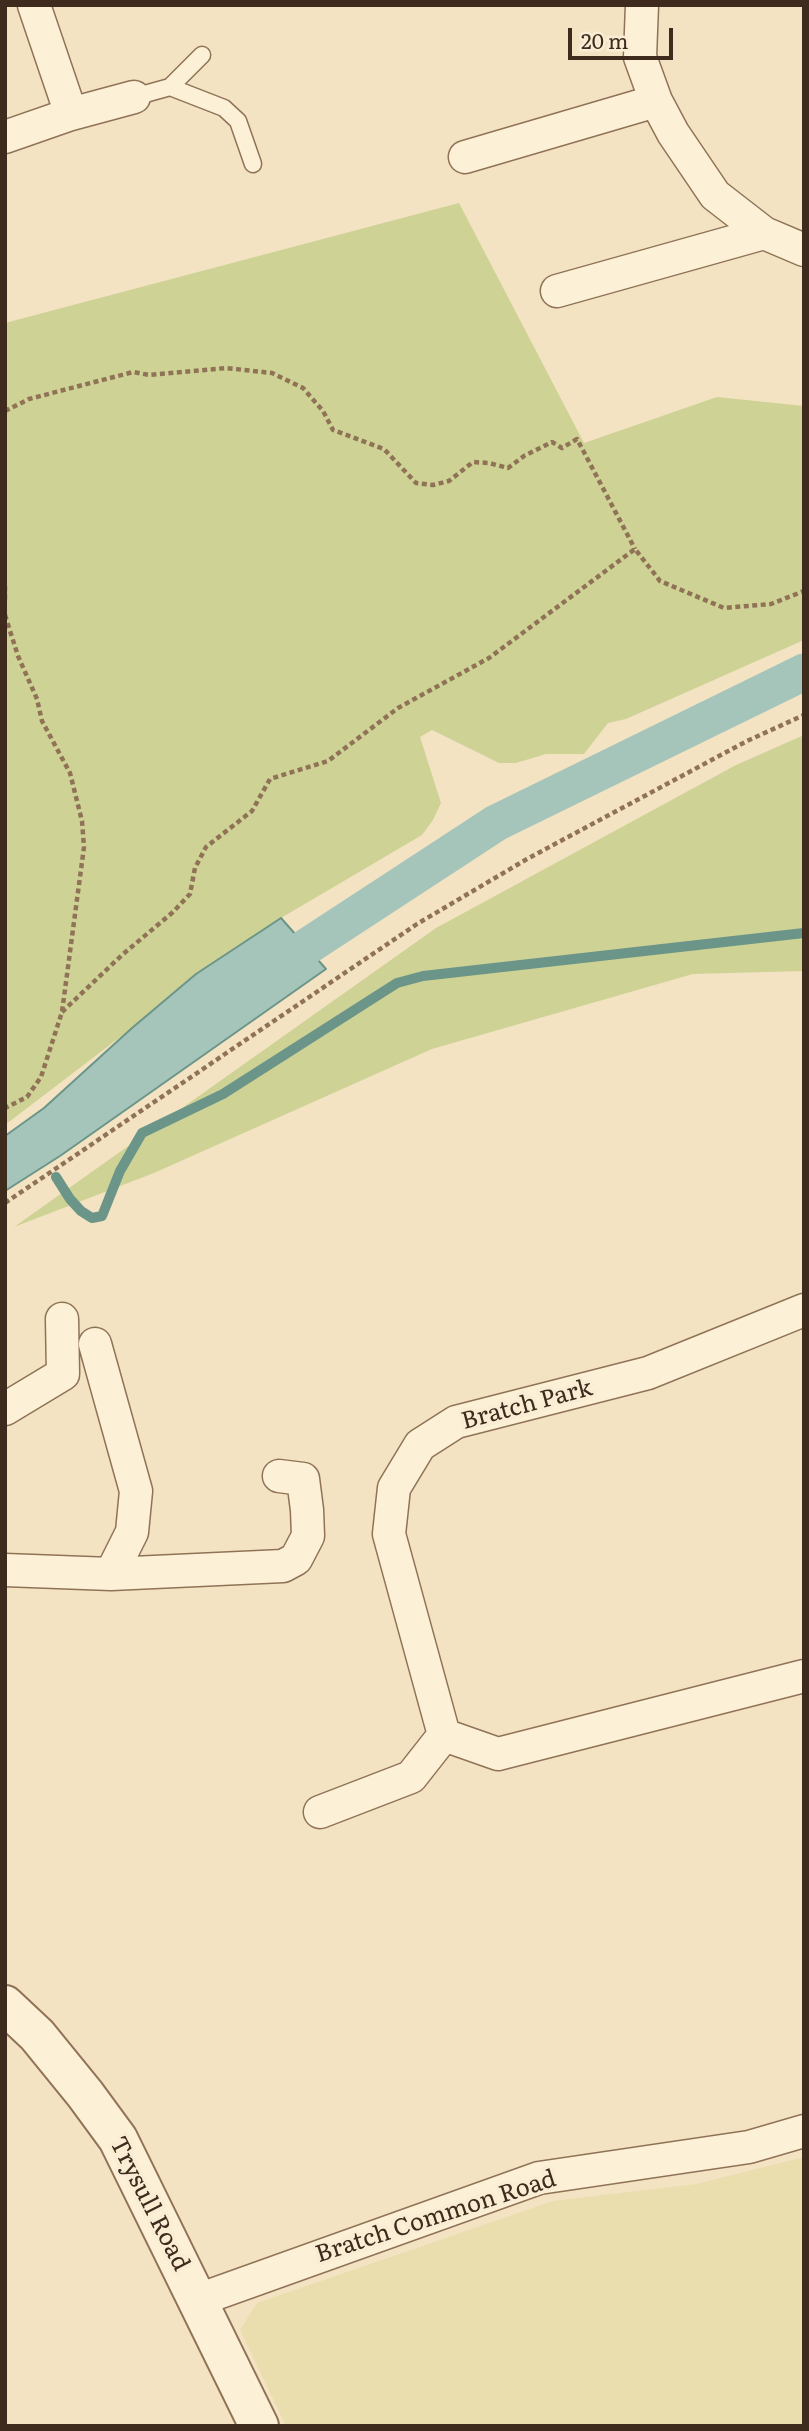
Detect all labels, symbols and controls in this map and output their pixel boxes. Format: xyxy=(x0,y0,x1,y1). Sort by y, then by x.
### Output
scale bar xyxy=(571,14,676,58)
text: 20 m xyxy=(581,24,628,55)
street label: Bratch Park xyxy=(459,1374,595,1436)
street label: Trysull Road xyxy=(103,2132,195,2276)
street label: Bratch Common Road xyxy=(312,2165,560,2269)

